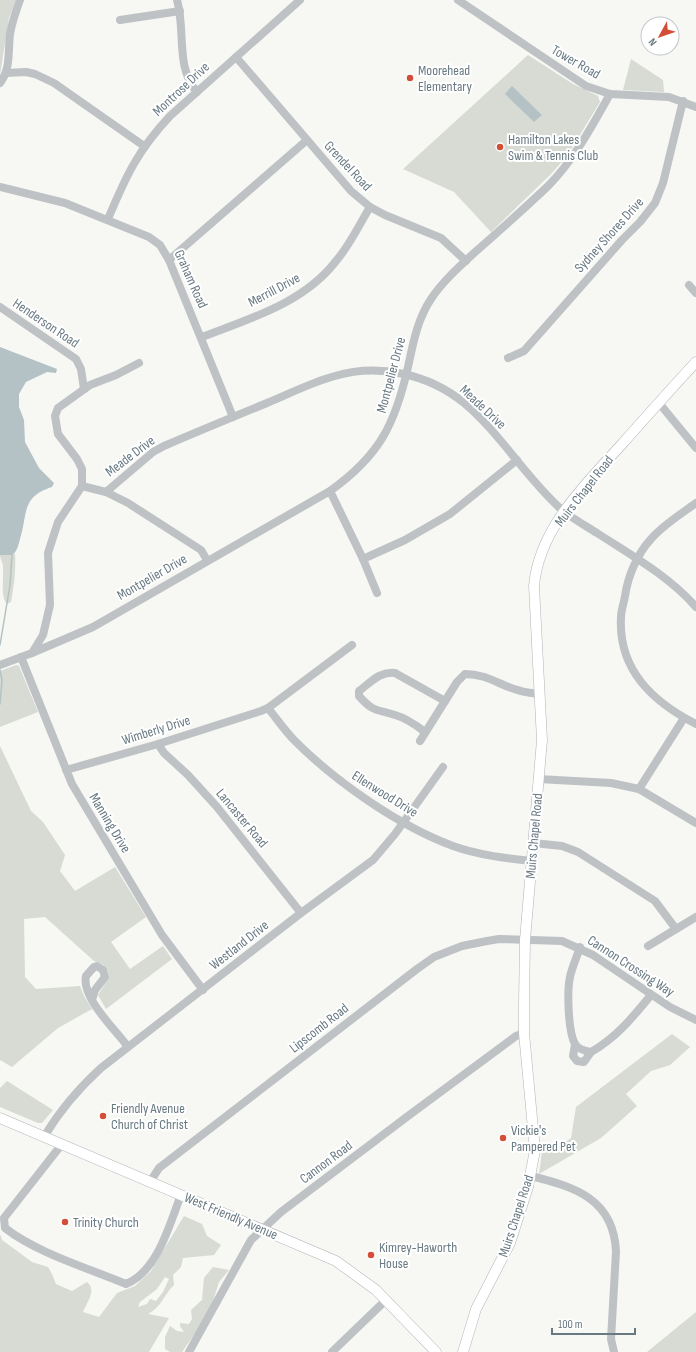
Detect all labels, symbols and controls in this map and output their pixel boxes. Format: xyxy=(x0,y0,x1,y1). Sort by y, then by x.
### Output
north arrow xyxy=(640,16,680,56)
text: N xyxy=(646,36,660,49)
street label: Tower Road xyxy=(549,41,604,83)
street label: Montrose Drive xyxy=(149,58,213,120)
place label: Moorehead Elementary xyxy=(418,62,472,95)
marker: Moorehead Elementary xyxy=(405,73,415,83)
place label: Hamilton Lakes Swim & Tennis Club xyxy=(508,131,598,164)
street label: Grendel Road xyxy=(321,138,375,195)
marker: Hamilton Lakes Swim & Tennis Club xyxy=(495,142,505,152)
street label: Sydney Shores Drive xyxy=(571,194,647,276)
street label: Graham Road xyxy=(171,247,211,311)
street label: Merrill Drive xyxy=(245,269,303,311)
street label: Henderson Road xyxy=(10,295,83,351)
street label: Montpelier Drive xyxy=(373,335,409,415)
street label: Meade Drive xyxy=(456,381,510,433)
street label: Meade Drive xyxy=(102,432,158,480)
street label: Muirs Chapel Road xyxy=(551,452,617,530)
street label: Montpelier Drive xyxy=(114,550,190,604)
street label: Wimberly Drive xyxy=(120,712,192,748)
street label: Ellenwood Drive xyxy=(349,767,421,821)
street label: Lancaster Road xyxy=(212,785,272,851)
street label: Manning Drive xyxy=(86,790,134,856)
street label: Muirs Chapel Road xyxy=(522,792,546,879)
street label: Westland Drive xyxy=(206,917,272,973)
street label: Cannon Crossing Way xyxy=(584,932,678,1001)
street label: Lipscomb Road xyxy=(286,1000,352,1056)
place label: Friendly Avenue Church of Christ xyxy=(111,1100,188,1133)
marker: Friendly Avenue Church of Christ xyxy=(98,1111,108,1121)
place label: Vickie's Pampered Pet xyxy=(511,1122,576,1155)
marker: Vickie's Pampered Pet xyxy=(498,1133,508,1143)
street label: Cannon Road xyxy=(296,1137,356,1187)
street label: Muirs Chapel Road xyxy=(495,1173,537,1259)
street label: West Friendly Avenue xyxy=(182,1189,280,1243)
place label: Trinity Church xyxy=(73,1214,139,1231)
marker: Trinity Church xyxy=(60,1217,70,1227)
place label: Kimrey-Haworth House xyxy=(379,1239,457,1272)
marker: Kimrey-Haworth House xyxy=(366,1250,376,1260)
scale bar xyxy=(552,1310,635,1336)
text: 100 m xyxy=(558,1317,583,1332)

